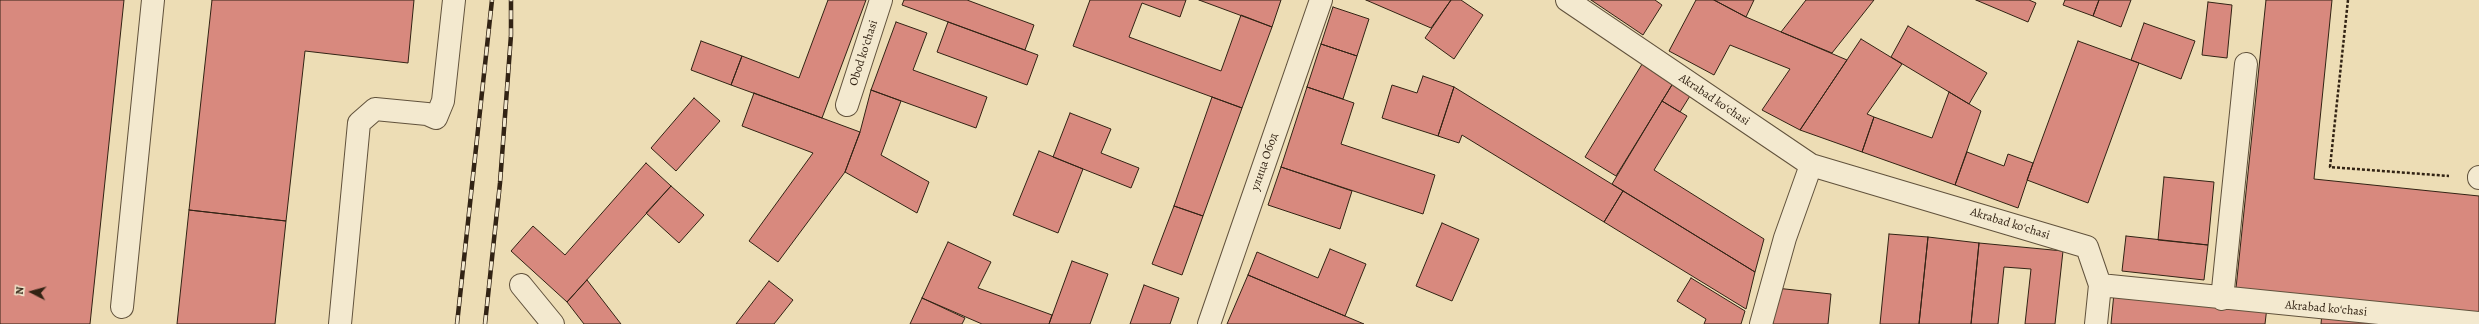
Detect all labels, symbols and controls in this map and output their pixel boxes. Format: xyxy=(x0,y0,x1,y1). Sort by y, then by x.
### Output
street label: Obod koʻchasi xyxy=(847,18,881,88)
street label: Akrabad koʻchasi xyxy=(1676,71,1752,129)
street label: улица Обод xyxy=(1248,131,1282,193)
street label: Akrabad koʻchasi xyxy=(1968,205,2052,243)
north arrow xyxy=(12,272,52,312)
text: N xyxy=(12,286,27,295)
street label: Akrabad koʻchasi xyxy=(2284,298,2368,320)

